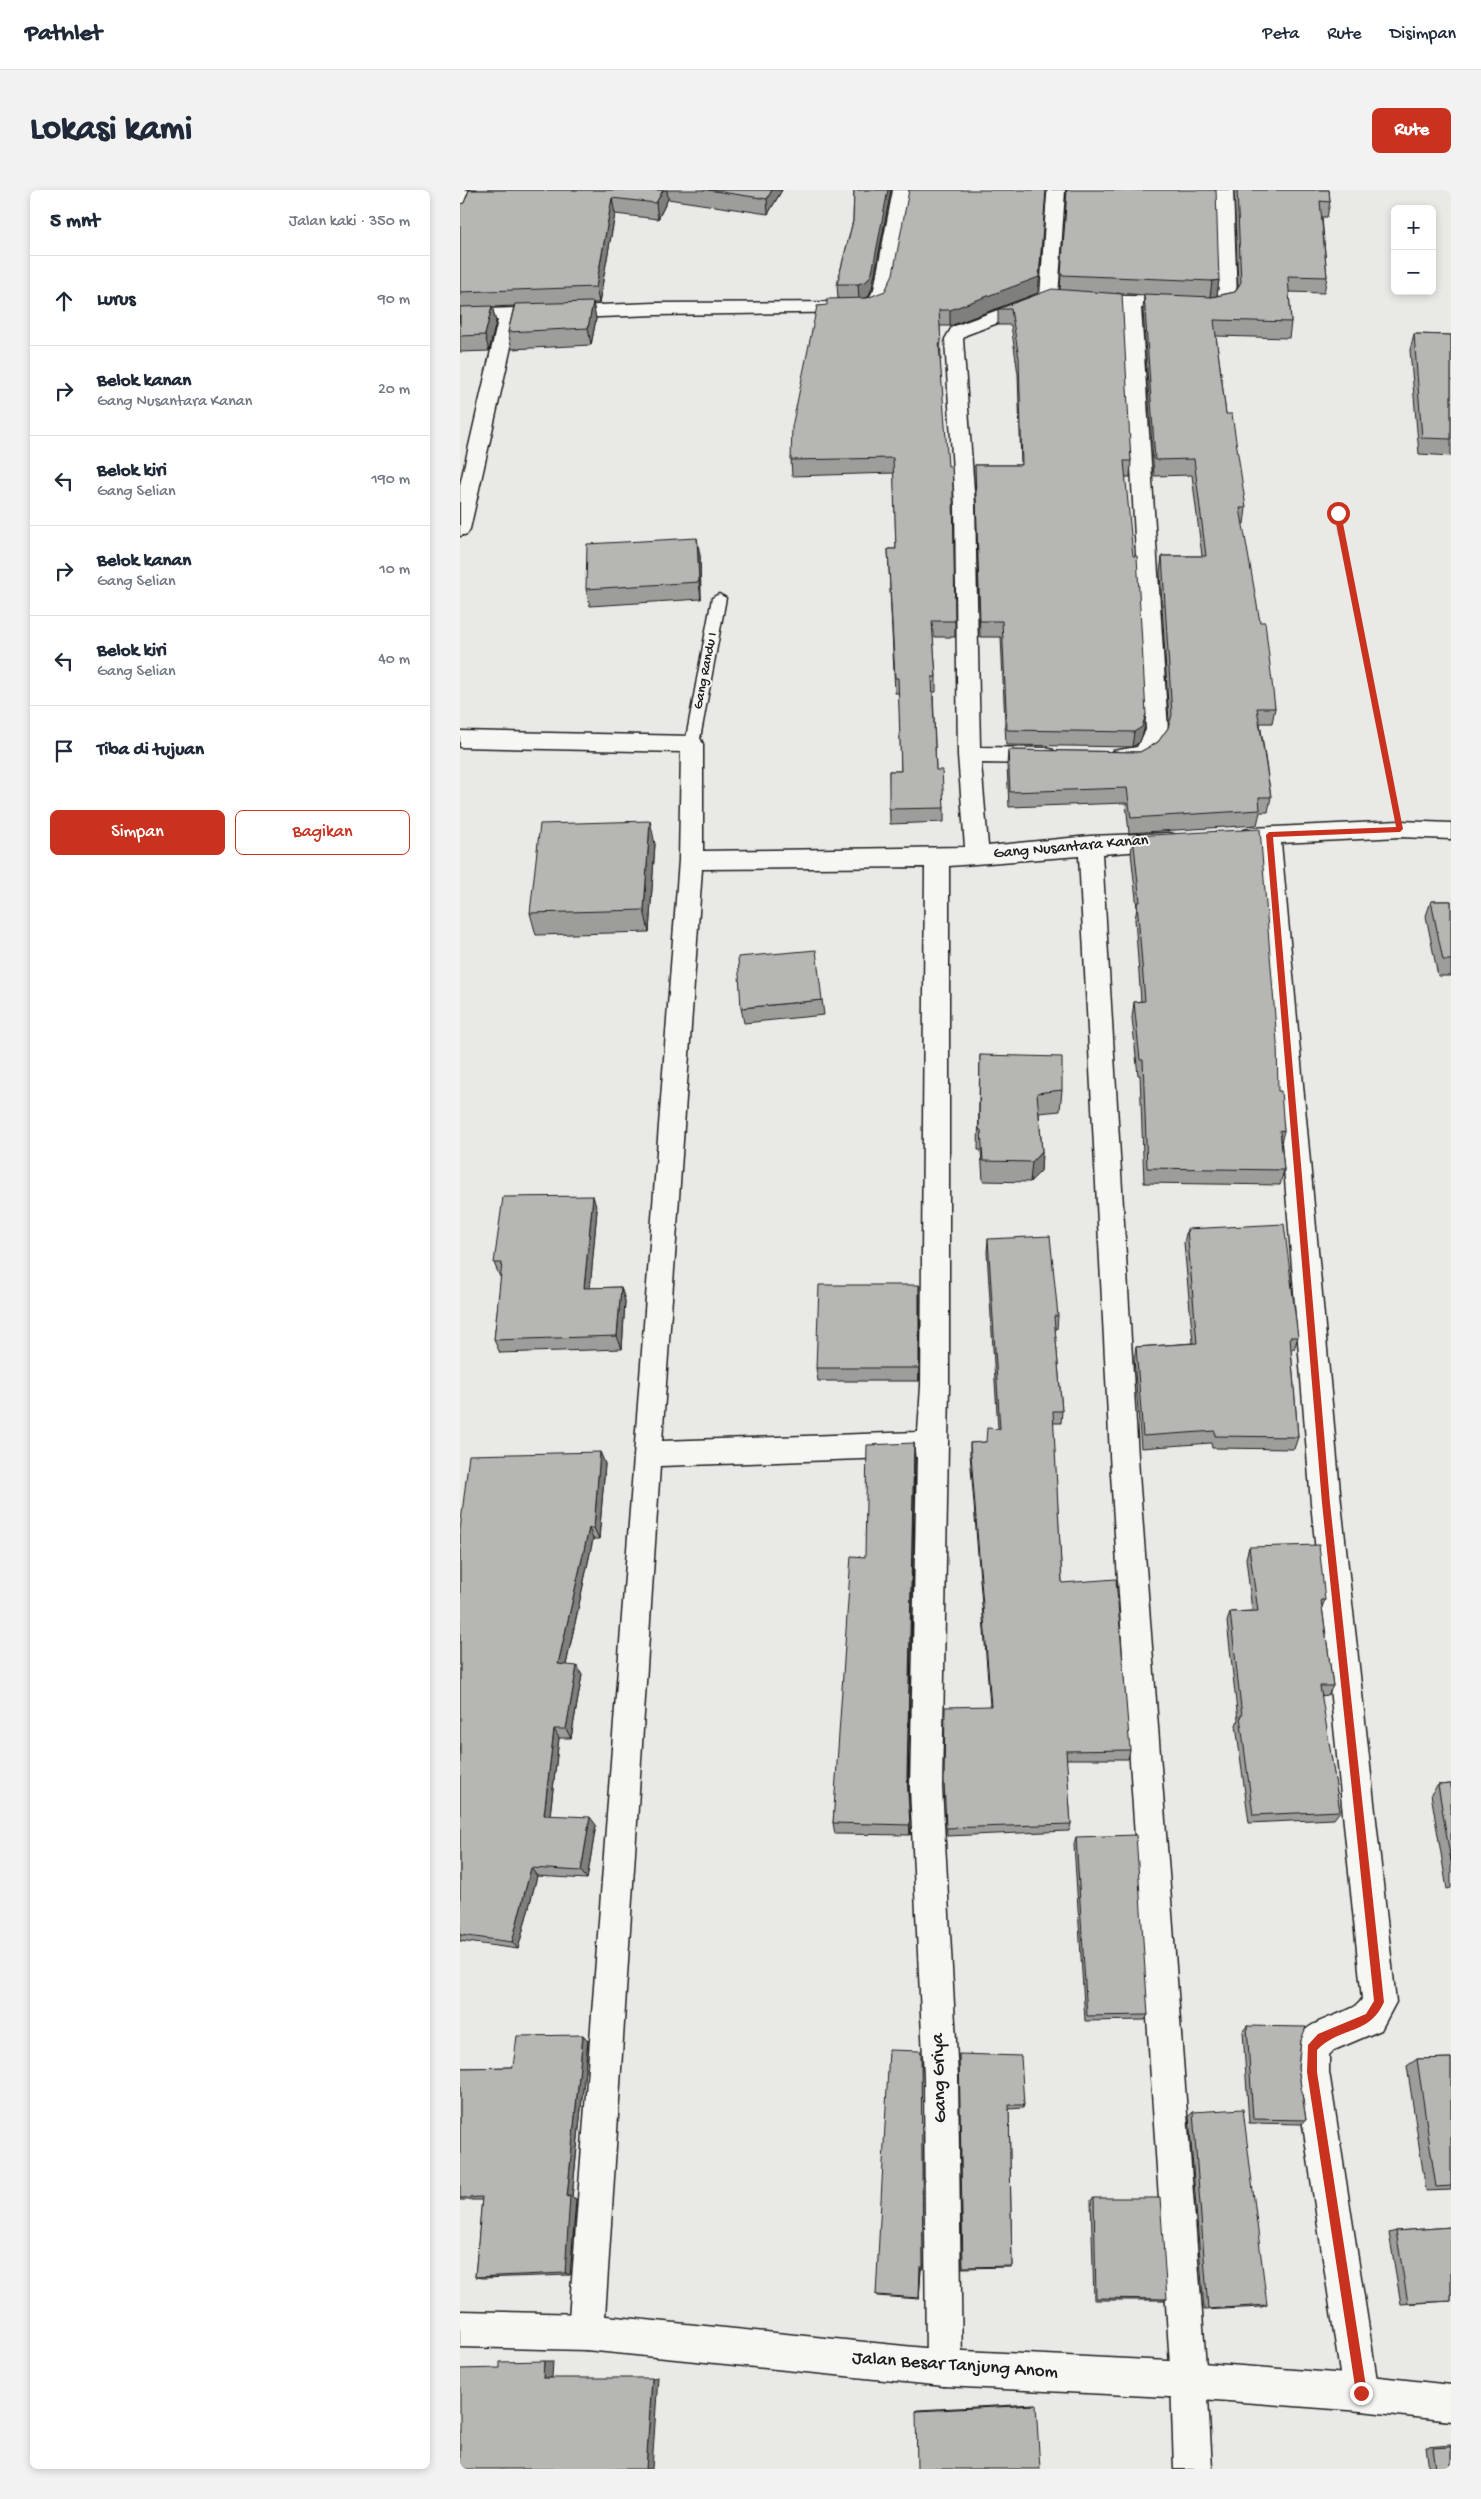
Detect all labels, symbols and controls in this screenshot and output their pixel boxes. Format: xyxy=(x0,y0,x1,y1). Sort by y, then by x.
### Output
text: Pathlet xyxy=(25,20,102,49)
text: Peta xyxy=(1263,24,1299,45)
text: Rute xyxy=(1327,24,1362,45)
text: Disimpan xyxy=(1390,24,1456,45)
button: Rute xyxy=(1372,108,1451,153)
text: Lokasi kami xyxy=(30,110,192,151)
map controls xyxy=(1391,205,1436,295)
button: + xyxy=(1391,205,1436,250)
text: 5 mnt xyxy=(50,210,99,235)
text: Jalan kaki · 350 m xyxy=(289,213,410,232)
button: − xyxy=(1391,250,1436,295)
icon: ahead xyxy=(50,287,78,315)
text: Lurus xyxy=(97,289,136,312)
text: 90 m xyxy=(378,291,410,310)
text: Belok kanan xyxy=(97,370,191,393)
icon: right xyxy=(50,377,78,405)
text: 20 m xyxy=(378,381,410,400)
text: Gang Nusantara Kanan xyxy=(97,393,252,412)
text: Belok kiri xyxy=(97,460,167,483)
icon: left xyxy=(50,467,78,495)
text: 190 m xyxy=(371,471,410,490)
text: Gang Selian xyxy=(97,483,176,502)
route start xyxy=(1327,502,1350,525)
text: Belok kanan xyxy=(97,550,191,573)
icon: right xyxy=(50,557,78,585)
text: 10 m xyxy=(379,561,410,580)
text: Gang Selian xyxy=(97,573,176,592)
street label: Gang Randu I xyxy=(690,631,722,711)
text: Belok kiri xyxy=(97,640,167,663)
icon: left xyxy=(50,647,78,675)
text: 40 m xyxy=(378,651,410,670)
text: Gang Selian xyxy=(97,663,176,682)
icon: arrive xyxy=(50,737,78,765)
text: Tiba di tujuan xyxy=(97,739,204,762)
button: Simpan xyxy=(50,810,225,855)
button: Bagikan xyxy=(235,810,410,855)
street label: Gang Nusantara Kanan xyxy=(993,832,1150,864)
street label: Gang Griya xyxy=(927,2031,953,2123)
street label: Jalan Besar Tanjung Anom xyxy=(851,2347,1059,2385)
route end xyxy=(1350,2382,1373,2405)

